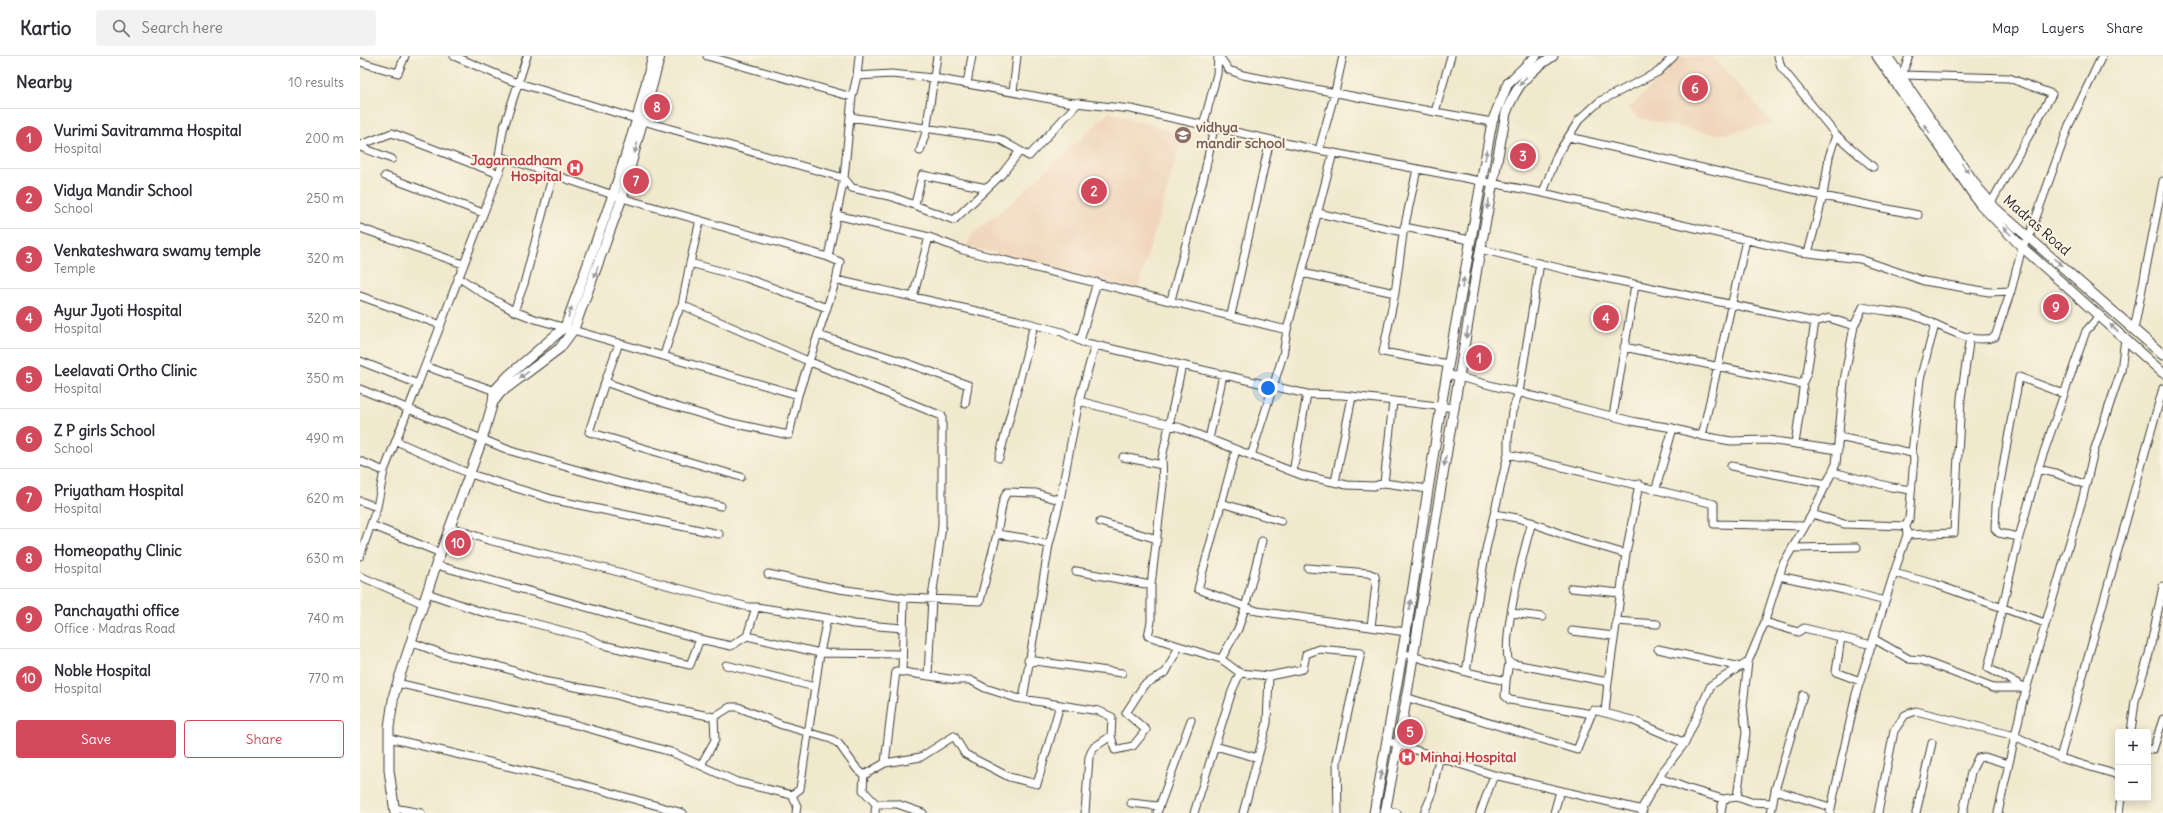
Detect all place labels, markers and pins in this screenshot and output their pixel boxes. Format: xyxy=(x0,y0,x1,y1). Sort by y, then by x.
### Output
pin: 6 xyxy=(1682,73,1708,103)
pin: 8 xyxy=(644,92,670,122)
place label: vidhya mandir school xyxy=(1196,118,1285,152)
school or university icon: vidhya mandir school xyxy=(1173,125,1193,145)
pin: 3 xyxy=(1510,141,1536,171)
place label: Jagannadham Hospital xyxy=(470,151,563,185)
hospital icon: Jagannadham Hospital xyxy=(565,158,585,178)
pin: 7 xyxy=(623,166,649,196)
pin: 2 xyxy=(1081,176,1107,206)
pin: 9 xyxy=(2043,292,2069,322)
pin: 4 xyxy=(1593,303,1619,333)
pin: 1 xyxy=(1466,343,1492,373)
pin: 10 xyxy=(445,528,471,558)
pin: 5 xyxy=(1397,717,1423,747)
hospital icon: Minhaj Hospital xyxy=(1397,747,1417,767)
place label: Minhaj Hospital xyxy=(1420,748,1516,766)

